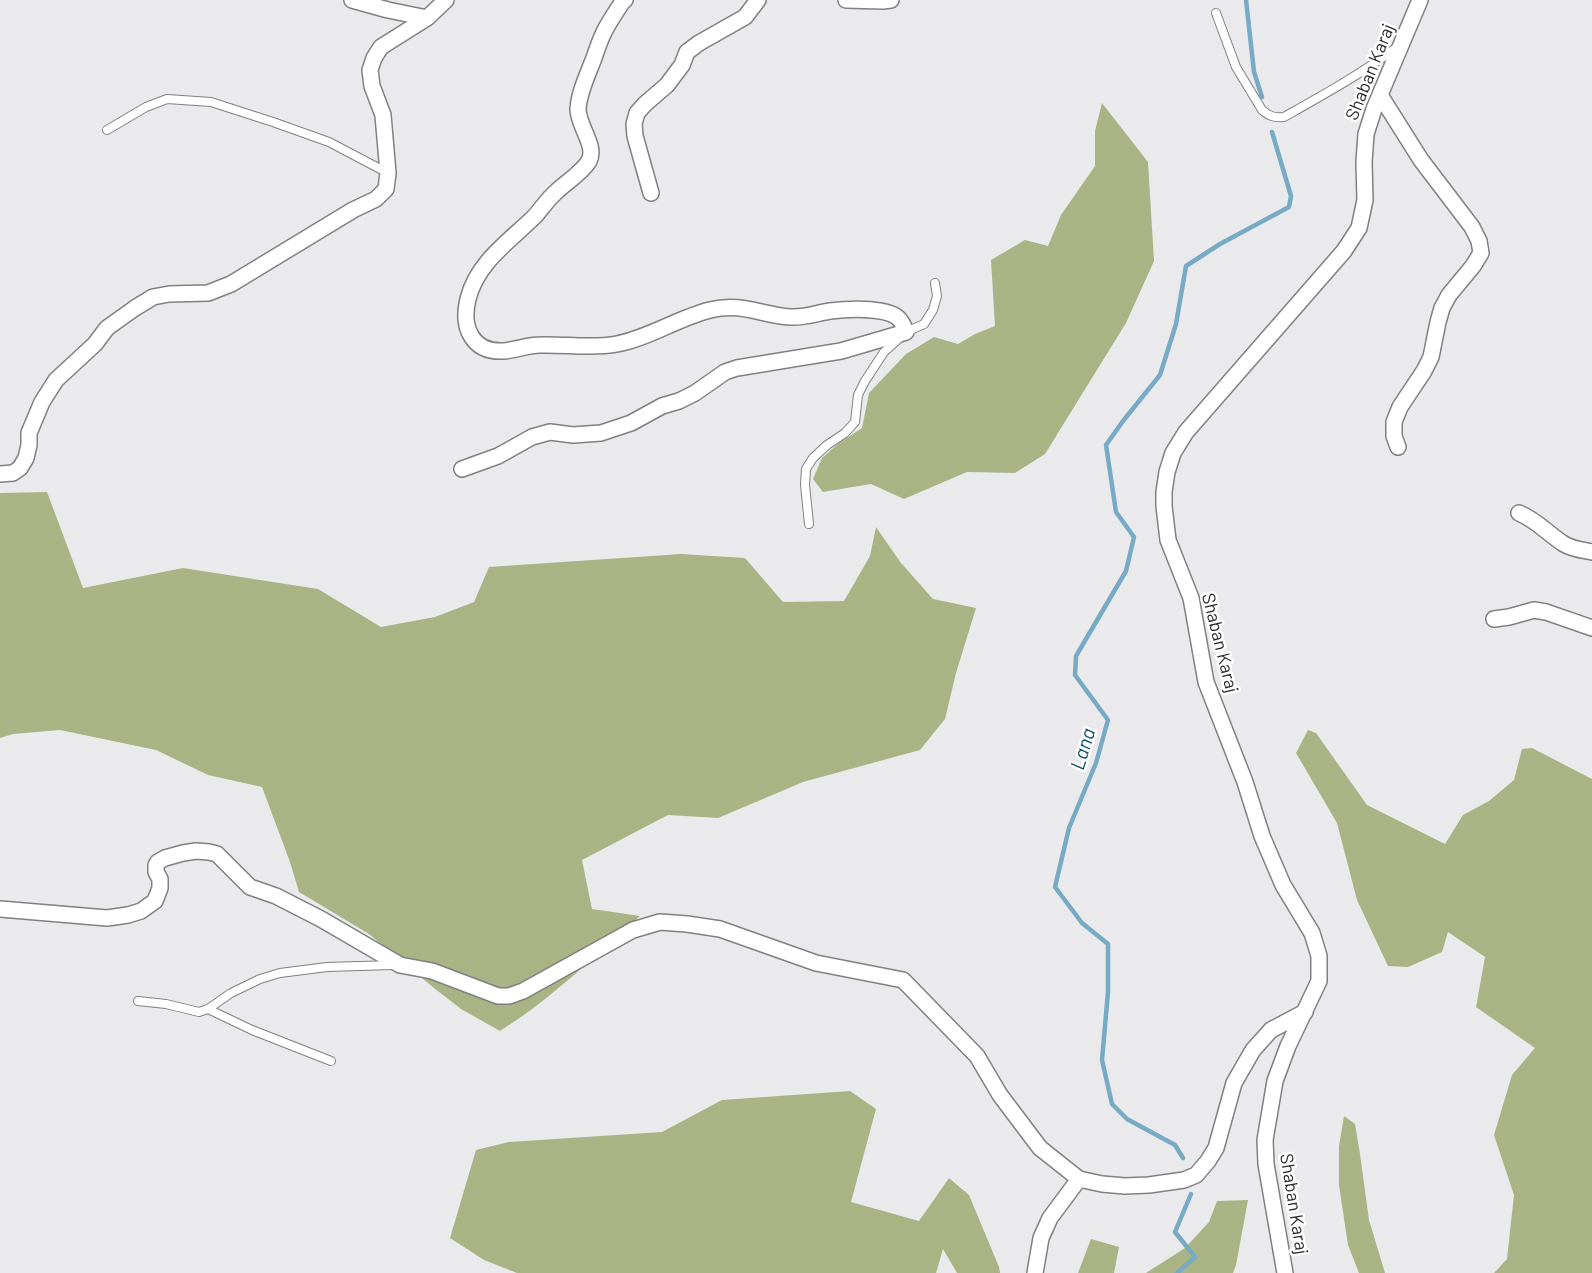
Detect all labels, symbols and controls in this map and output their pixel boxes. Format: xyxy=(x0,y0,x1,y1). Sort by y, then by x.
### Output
street label: Shaban Karaj xyxy=(1341,21,1399,123)
street label: Shaban Karaj xyxy=(1197,591,1243,695)
water label: Lana xyxy=(1065,725,1101,773)
street label: Shaban Karaj xyxy=(1275,1152,1313,1256)

